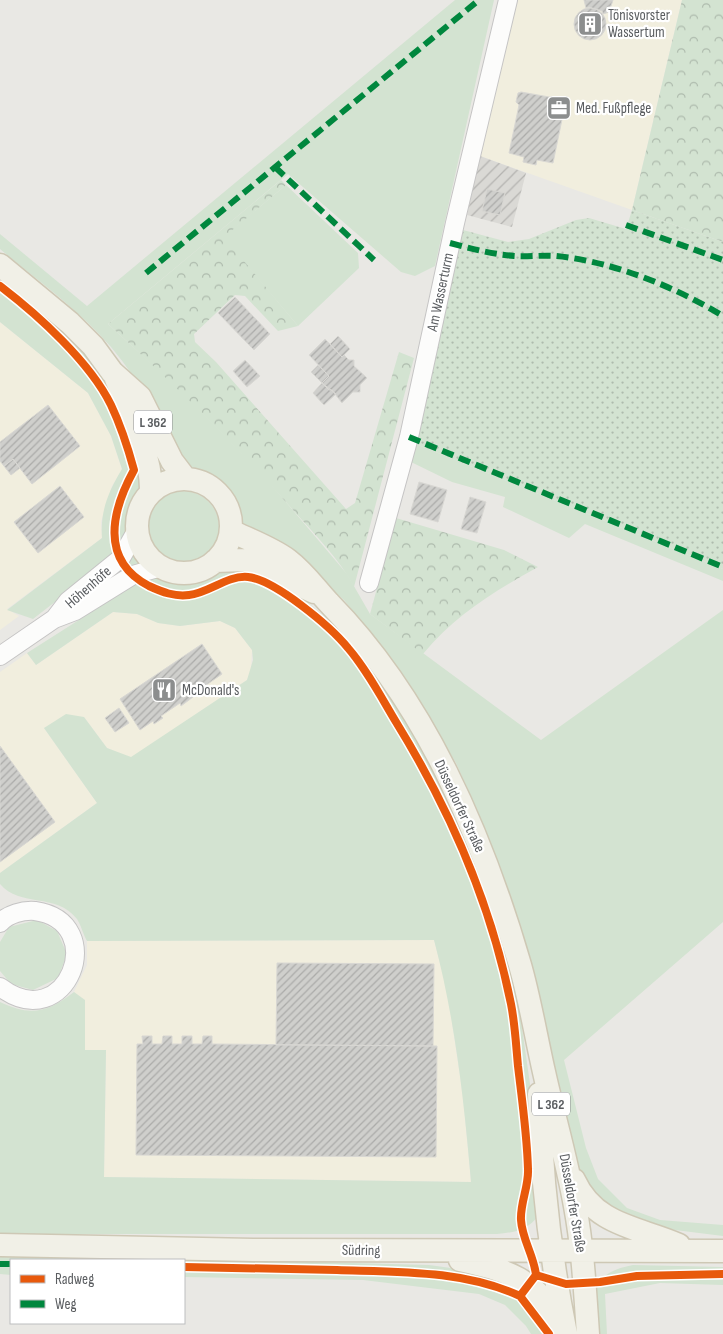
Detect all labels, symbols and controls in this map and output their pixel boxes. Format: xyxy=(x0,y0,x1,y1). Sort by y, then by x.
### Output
place label: Tönisvorster Wassertum xyxy=(608,6,671,42)
building icon: Tönisvorster Wassertum xyxy=(577,11,603,37)
office icon: Med. Fußpflege xyxy=(546,95,572,121)
place label: Med. Fußpflege xyxy=(576,99,651,118)
street label: Am Wasserturm xyxy=(423,251,458,334)
road number: L 362 xyxy=(134,411,172,434)
street label: Höhenhöfe xyxy=(61,562,115,613)
restaurant icon: McDonald's xyxy=(151,677,177,703)
place label: McDonald's xyxy=(182,681,240,700)
street label: Düsseldorfer Straße xyxy=(430,757,489,856)
road number: L 362 xyxy=(532,1092,570,1116)
street label: Düsseldorfer Straße xyxy=(554,1152,591,1254)
street label: Südring xyxy=(342,1241,380,1260)
legend xyxy=(10,1259,185,1324)
text: Radweg xyxy=(55,1270,94,1289)
text: Weg xyxy=(55,1295,77,1314)

